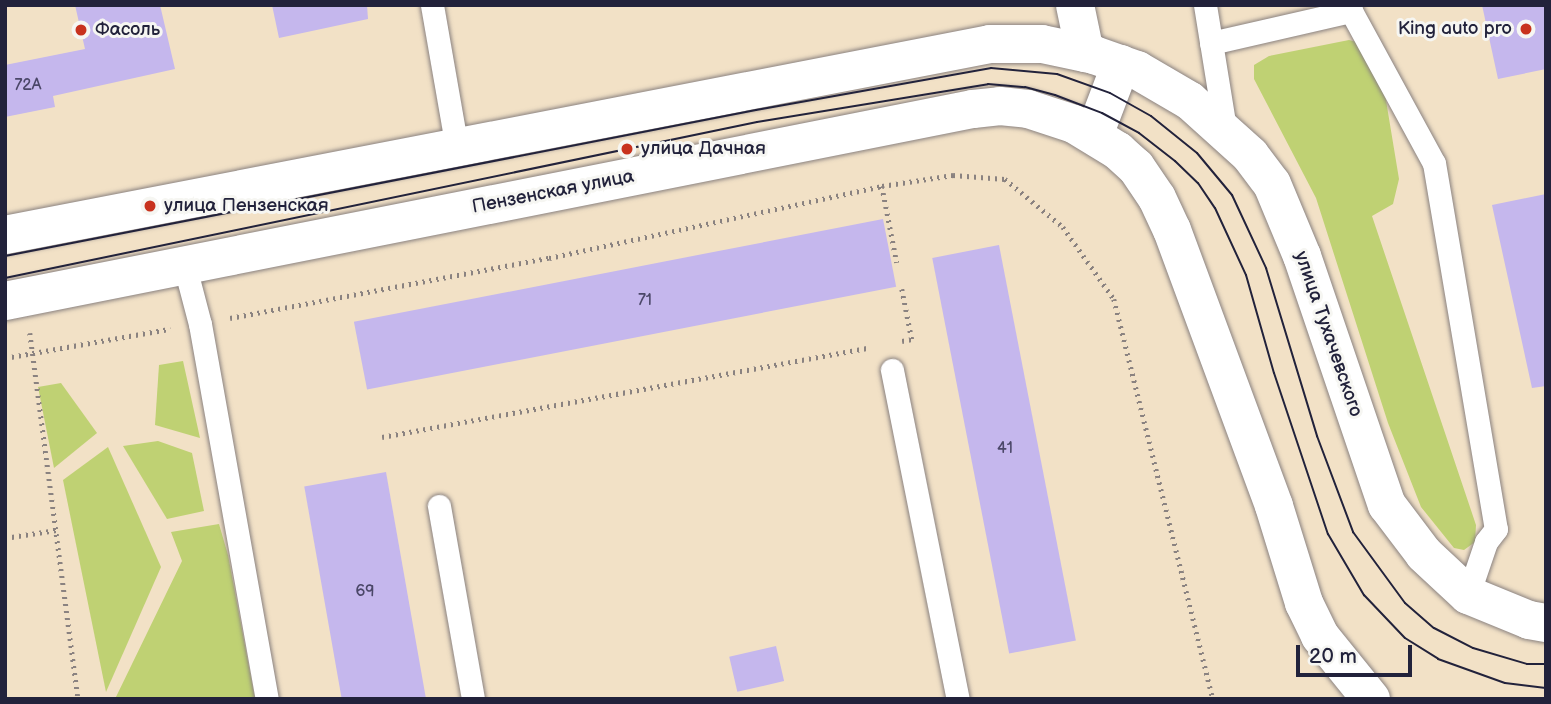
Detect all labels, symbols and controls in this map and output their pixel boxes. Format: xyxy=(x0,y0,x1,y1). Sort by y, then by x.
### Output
place label: King auto pro xyxy=(1398,18,1512,40)
place label: Фасоль xyxy=(95,19,160,41)
marker: King auto pro xyxy=(1518,21,1534,37)
marker: Фасоль xyxy=(73,22,89,38)
house number: 72А xyxy=(15,76,41,96)
place label: улица Дачная xyxy=(641,138,766,160)
marker: улица Дачная xyxy=(619,141,635,157)
street label: Пензенская улица xyxy=(470,165,636,219)
place label: улица Пензенская xyxy=(164,195,329,217)
marker: улица Пензенская xyxy=(142,198,158,214)
street label: улица Тухачевского xyxy=(1289,248,1367,420)
house number: 71 xyxy=(638,291,652,311)
house number: 41 xyxy=(997,439,1013,459)
house number: 69 xyxy=(355,582,375,602)
scale bar xyxy=(1299,630,1414,674)
text: 20 m xyxy=(1309,644,1357,669)

